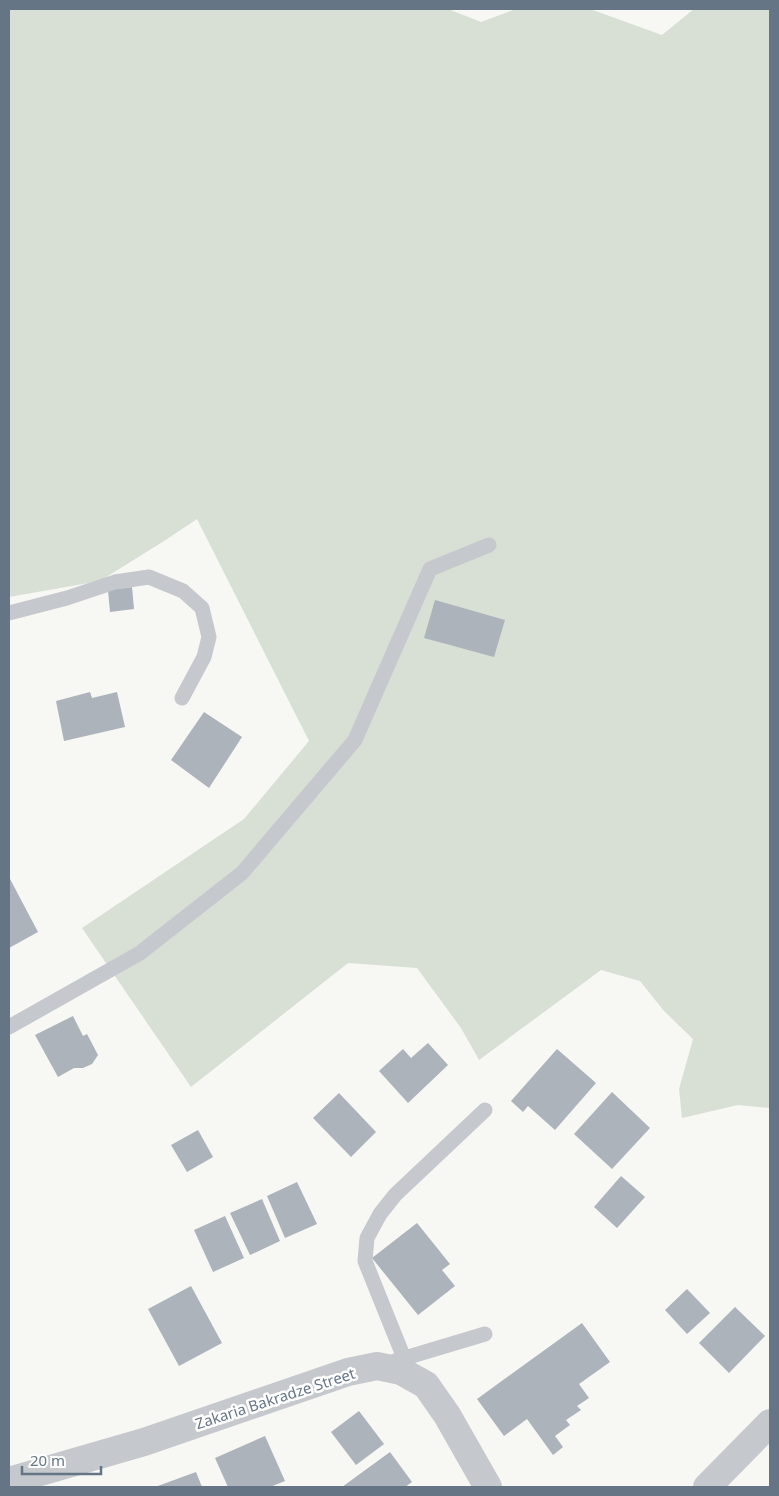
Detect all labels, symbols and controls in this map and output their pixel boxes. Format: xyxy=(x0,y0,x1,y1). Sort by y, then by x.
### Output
street label: Zakaria Bakradze Street xyxy=(193,1363,358,1433)
scale bar xyxy=(22,1444,101,1476)
text: 20 m xyxy=(30,1450,65,1470)

